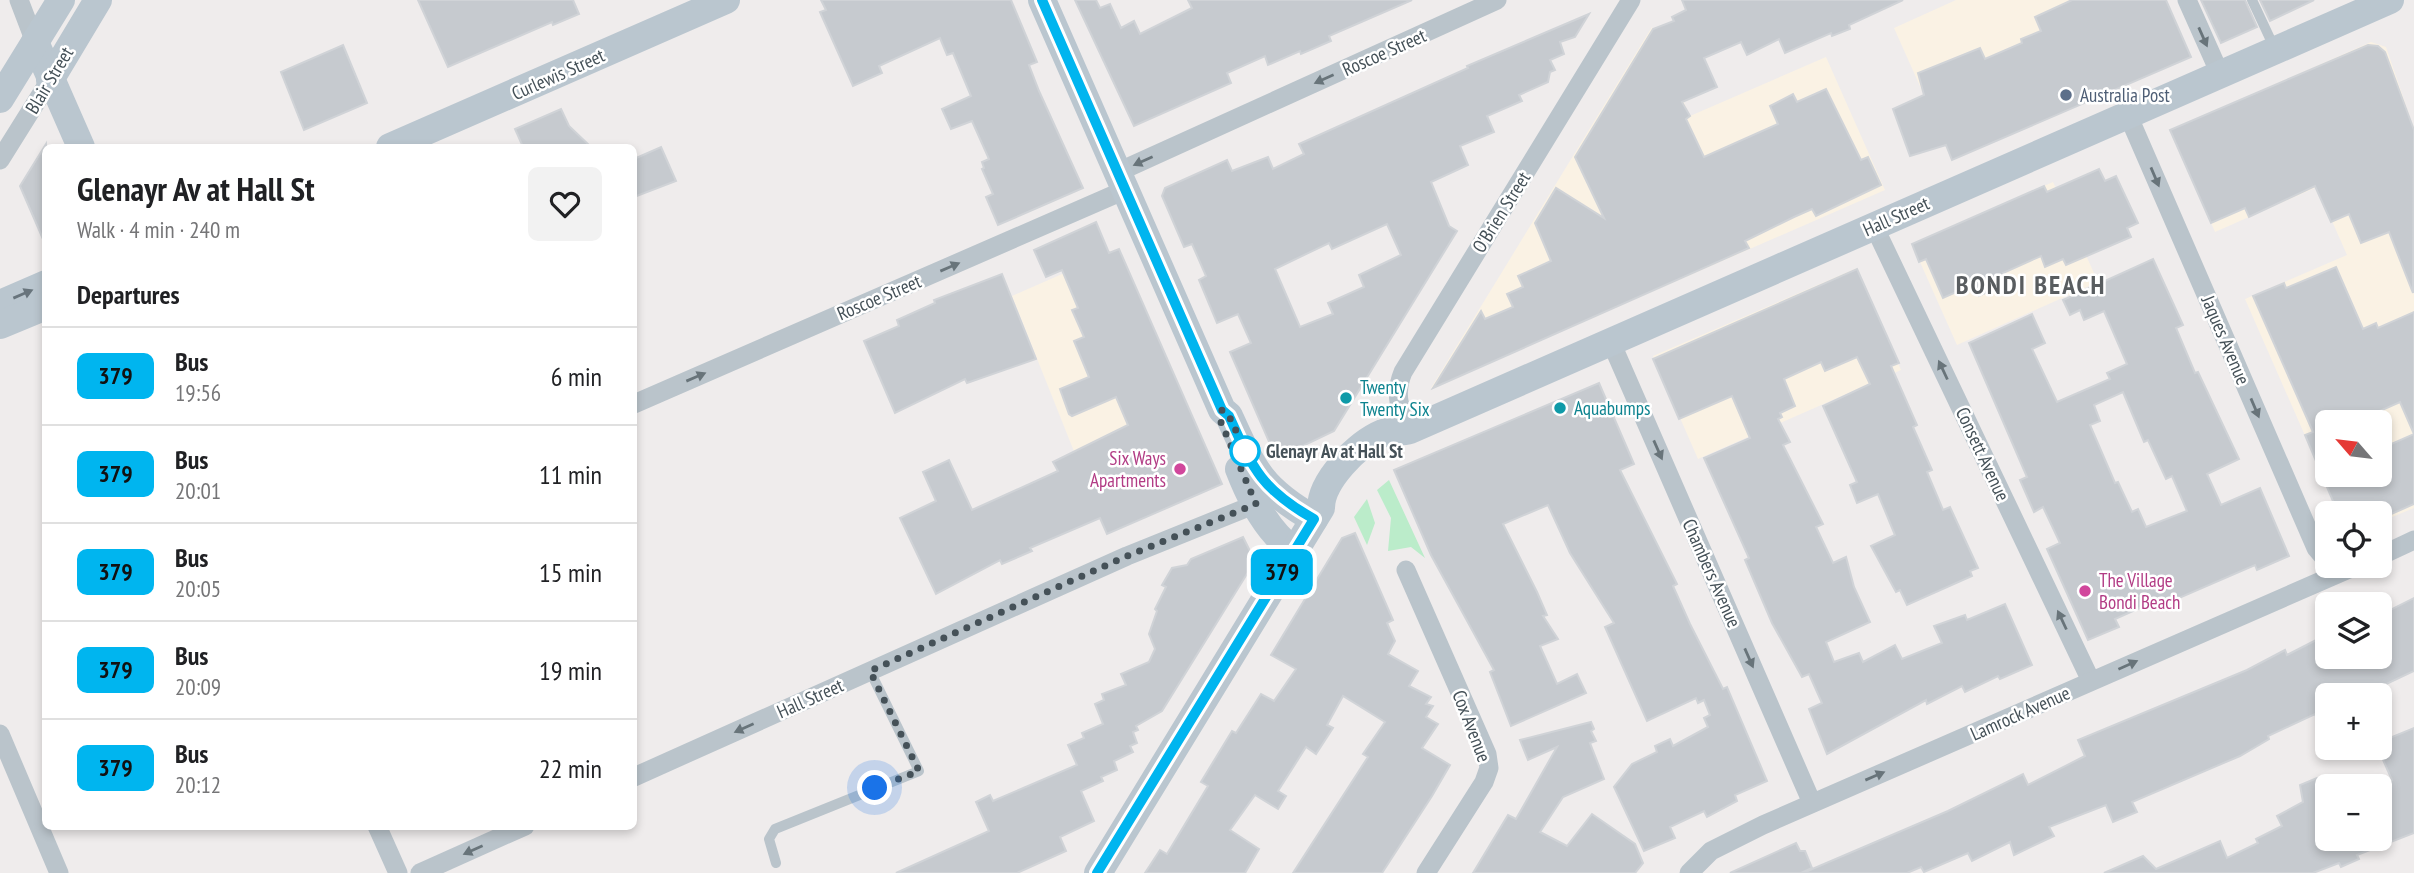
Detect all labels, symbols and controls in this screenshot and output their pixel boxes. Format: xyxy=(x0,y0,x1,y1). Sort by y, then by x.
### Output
street label: Roscoe Street xyxy=(1339,23,1430,81)
one-way arrow xyxy=(2198,27,2209,48)
street label: Blair Street xyxy=(20,42,79,118)
street label: Curlewis Street xyxy=(508,43,609,105)
one-way arrow xyxy=(1314,73,1334,85)
place label: Australia Post xyxy=(2080,83,2171,107)
marker: Australia Post xyxy=(2058,87,2074,103)
one-way arrow xyxy=(1133,155,1153,167)
street label: O'Brien Street xyxy=(1467,166,1536,257)
text: Glenayr Av at Hall St xyxy=(77,167,315,210)
button: heart xyxy=(528,167,602,241)
one-way arrow xyxy=(2149,167,2161,187)
street label: Hall Street xyxy=(1859,190,1934,241)
text: Walk · 4 min · 240 m xyxy=(77,215,240,244)
one-way arrow xyxy=(939,261,960,272)
street label: Roscoe Street xyxy=(833,268,925,325)
district label: BONDI BEACH xyxy=(1956,268,2106,301)
text: Departures xyxy=(77,278,180,311)
one-way arrow xyxy=(13,288,33,300)
street label: Jaques Avenue xyxy=(2196,291,2256,388)
text: Bus xyxy=(175,345,208,378)
text: 379 xyxy=(98,360,133,391)
text: 6 min xyxy=(551,360,602,393)
one-way arrow xyxy=(1937,360,1949,380)
one-way arrow xyxy=(686,371,706,383)
place label: Twenty Twenty Six xyxy=(1360,375,1430,421)
text: 19:56 xyxy=(175,378,221,407)
marker: Twenty Twenty Six xyxy=(1338,390,1354,406)
place label: Aquabumps xyxy=(1574,396,1650,420)
one-way arrow xyxy=(2250,398,2261,419)
marker: Aquabumps xyxy=(1552,400,1568,416)
street label: Consett Avenue xyxy=(1951,403,2015,505)
north arrow xyxy=(2315,410,2392,486)
map controls xyxy=(2315,410,2392,851)
marker: Glenayr Av at Hall St xyxy=(1230,436,1260,466)
place label: Glenayr Av at Hall St xyxy=(1266,439,1403,463)
one-way arrow xyxy=(1653,439,1664,460)
text: Bus xyxy=(175,443,208,476)
place label: Six Ways Apartments xyxy=(1090,446,1166,492)
text: 379 xyxy=(98,458,133,489)
text: 11 min xyxy=(539,458,602,491)
marker: Six Ways Apartments xyxy=(1172,461,1188,477)
text: 20:01 xyxy=(175,476,221,505)
button: locate xyxy=(2315,501,2392,578)
street label: Chambers Avenue xyxy=(1677,515,1747,631)
text: Bus xyxy=(175,541,208,574)
line badge: 379 xyxy=(1242,549,1322,595)
text: 379 xyxy=(98,556,133,587)
text: 15 min xyxy=(539,556,602,589)
text: 379 xyxy=(1265,556,1299,587)
place label: The Village Bondi Beach xyxy=(2099,568,2180,614)
text: 20:05 xyxy=(175,574,221,603)
marker: The Village Bondi Beach xyxy=(2077,583,2093,599)
button: layers xyxy=(2315,592,2392,669)
one-way arrow xyxy=(2056,610,2067,630)
text: Bus xyxy=(175,639,208,672)
one-way arrow xyxy=(1743,648,1755,668)
text: 379 xyxy=(98,654,133,685)
text: 19 min xyxy=(539,654,602,687)
one-way arrow xyxy=(2118,659,2138,671)
text: 20:09 xyxy=(175,672,221,701)
street label: Hall Street xyxy=(773,672,848,723)
street label: Lamrock Avenue xyxy=(1967,680,2074,746)
button: + xyxy=(2315,683,2392,760)
street label: Cox Avenue xyxy=(1447,687,1497,765)
one-way arrow xyxy=(734,722,755,733)
text: Bus xyxy=(175,737,208,770)
text: 379 xyxy=(98,752,133,783)
text: 22 min xyxy=(539,752,602,785)
text: 20:12 xyxy=(175,770,221,799)
your location xyxy=(857,770,892,805)
one-way arrow xyxy=(1865,770,1885,782)
button: − xyxy=(2315,774,2392,851)
one-way arrow xyxy=(462,844,483,855)

